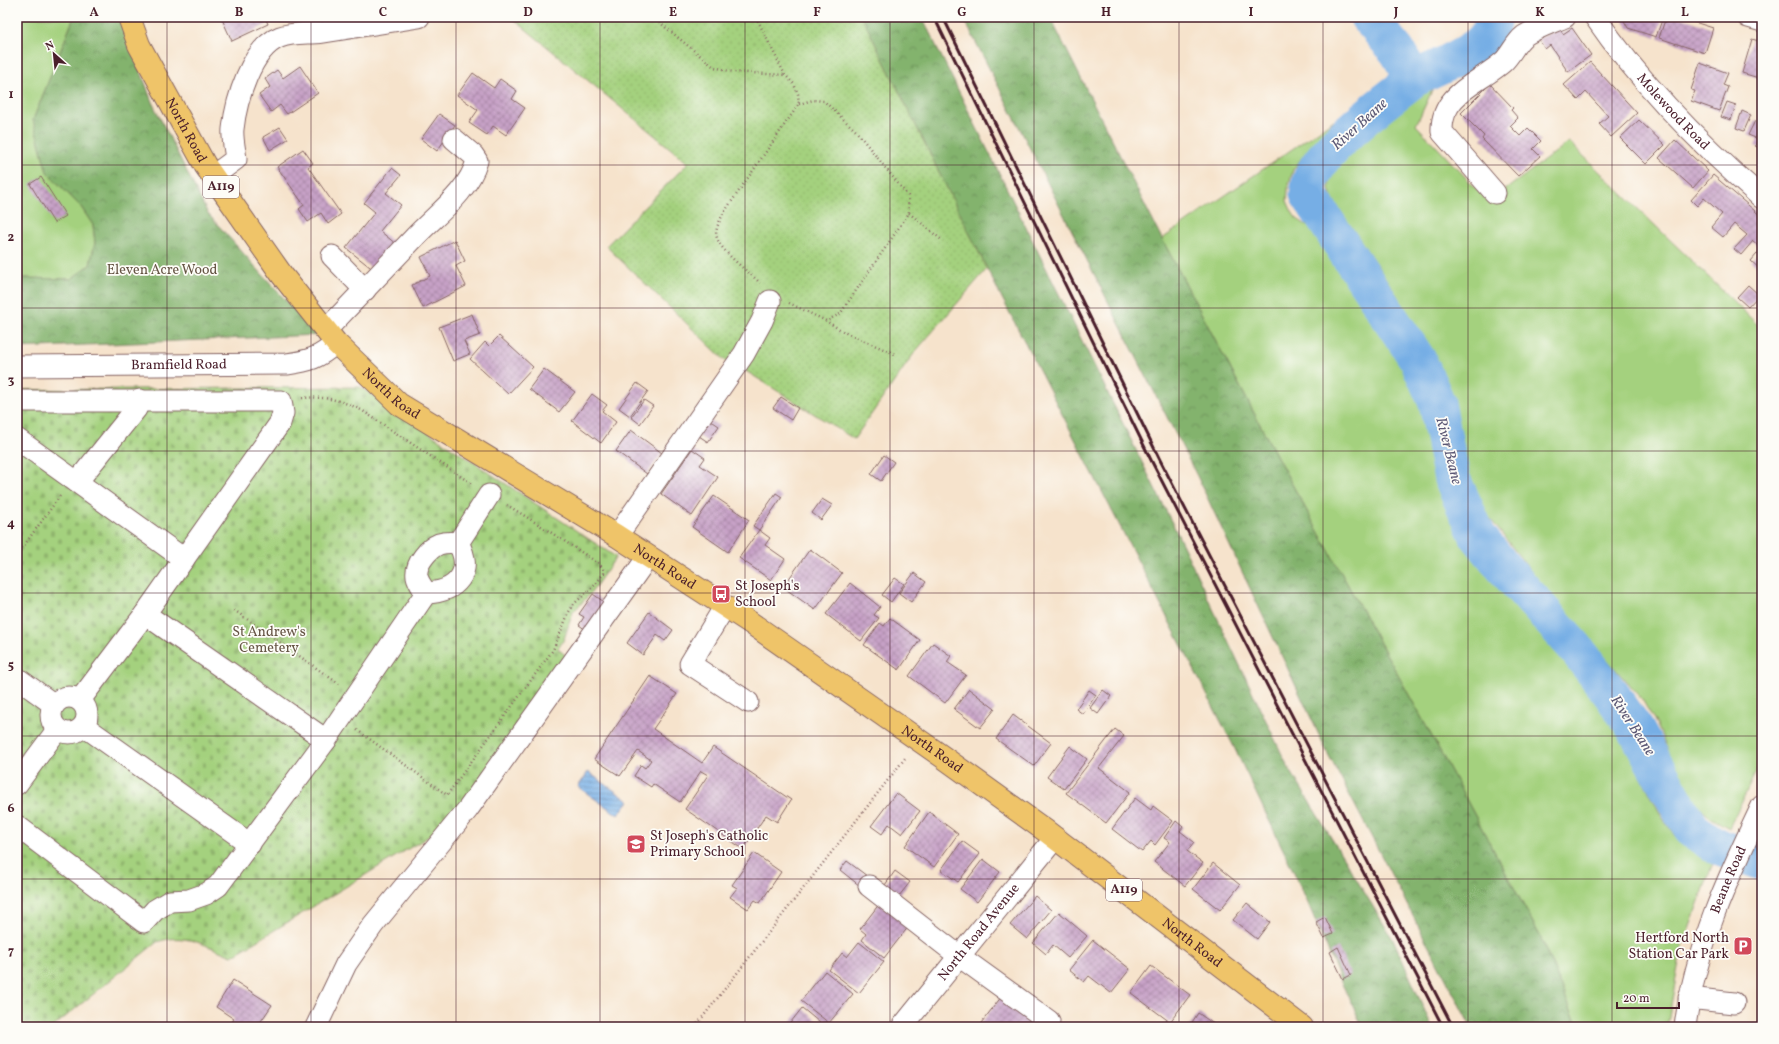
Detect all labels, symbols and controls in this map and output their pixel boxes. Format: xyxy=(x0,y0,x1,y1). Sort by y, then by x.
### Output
text: A xyxy=(89,4,99,22)
text: B xyxy=(235,4,244,22)
text: C xyxy=(379,4,387,22)
text: D xyxy=(523,4,533,22)
text: E xyxy=(669,4,677,22)
text: F xyxy=(813,4,821,22)
text: G xyxy=(957,4,967,22)
text: H xyxy=(1101,4,1111,22)
text: I xyxy=(1249,4,1254,22)
text: J xyxy=(1393,4,1399,22)
text: K xyxy=(1535,4,1545,22)
text: L xyxy=(1681,4,1689,22)
north arrow xyxy=(34,34,74,74)
text: N xyxy=(43,38,57,55)
street label: Molewood Road xyxy=(1632,69,1714,154)
text: 1 xyxy=(8,86,14,104)
street label: North Road xyxy=(160,94,211,166)
water label: River Beane xyxy=(1327,94,1393,156)
road number: A119 xyxy=(203,176,239,198)
text: 2 xyxy=(8,229,15,247)
park label: Eleven Acre Wood xyxy=(107,261,217,280)
street label: Bramfield Road xyxy=(131,355,227,375)
street label: North Road xyxy=(358,364,424,424)
text: 3 xyxy=(8,372,15,390)
water label: River Beane xyxy=(1430,415,1467,487)
text: 4 xyxy=(7,515,15,533)
street label: North Road xyxy=(629,539,700,594)
place label: St Joseph's School xyxy=(735,577,799,612)
bus stop icon: St Joseph's School xyxy=(710,583,732,605)
park label: St Andrew's Cemetery xyxy=(232,623,306,658)
text: 5 xyxy=(8,657,14,675)
water label: River Beane xyxy=(1605,691,1660,761)
street label: North Road xyxy=(897,721,967,778)
text: 6 xyxy=(7,800,15,818)
place label: St Joseph's Catholic Primary School xyxy=(650,827,768,862)
school or university icon: St Joseph's Catholic Primary School xyxy=(625,833,647,855)
street label: Beane Road xyxy=(1706,843,1751,916)
street label: North Road Avenue xyxy=(934,879,1024,985)
road number: A119 xyxy=(1106,879,1142,901)
street label: North Road xyxy=(1158,914,1226,972)
place label: Hertford North Station Car Park xyxy=(1628,929,1729,964)
parking icon: Hertford North Station Car Park xyxy=(1732,935,1754,957)
text: 7 xyxy=(8,943,14,961)
scale bar xyxy=(1617,984,1679,1010)
text: 20 m xyxy=(1623,991,1650,1007)

